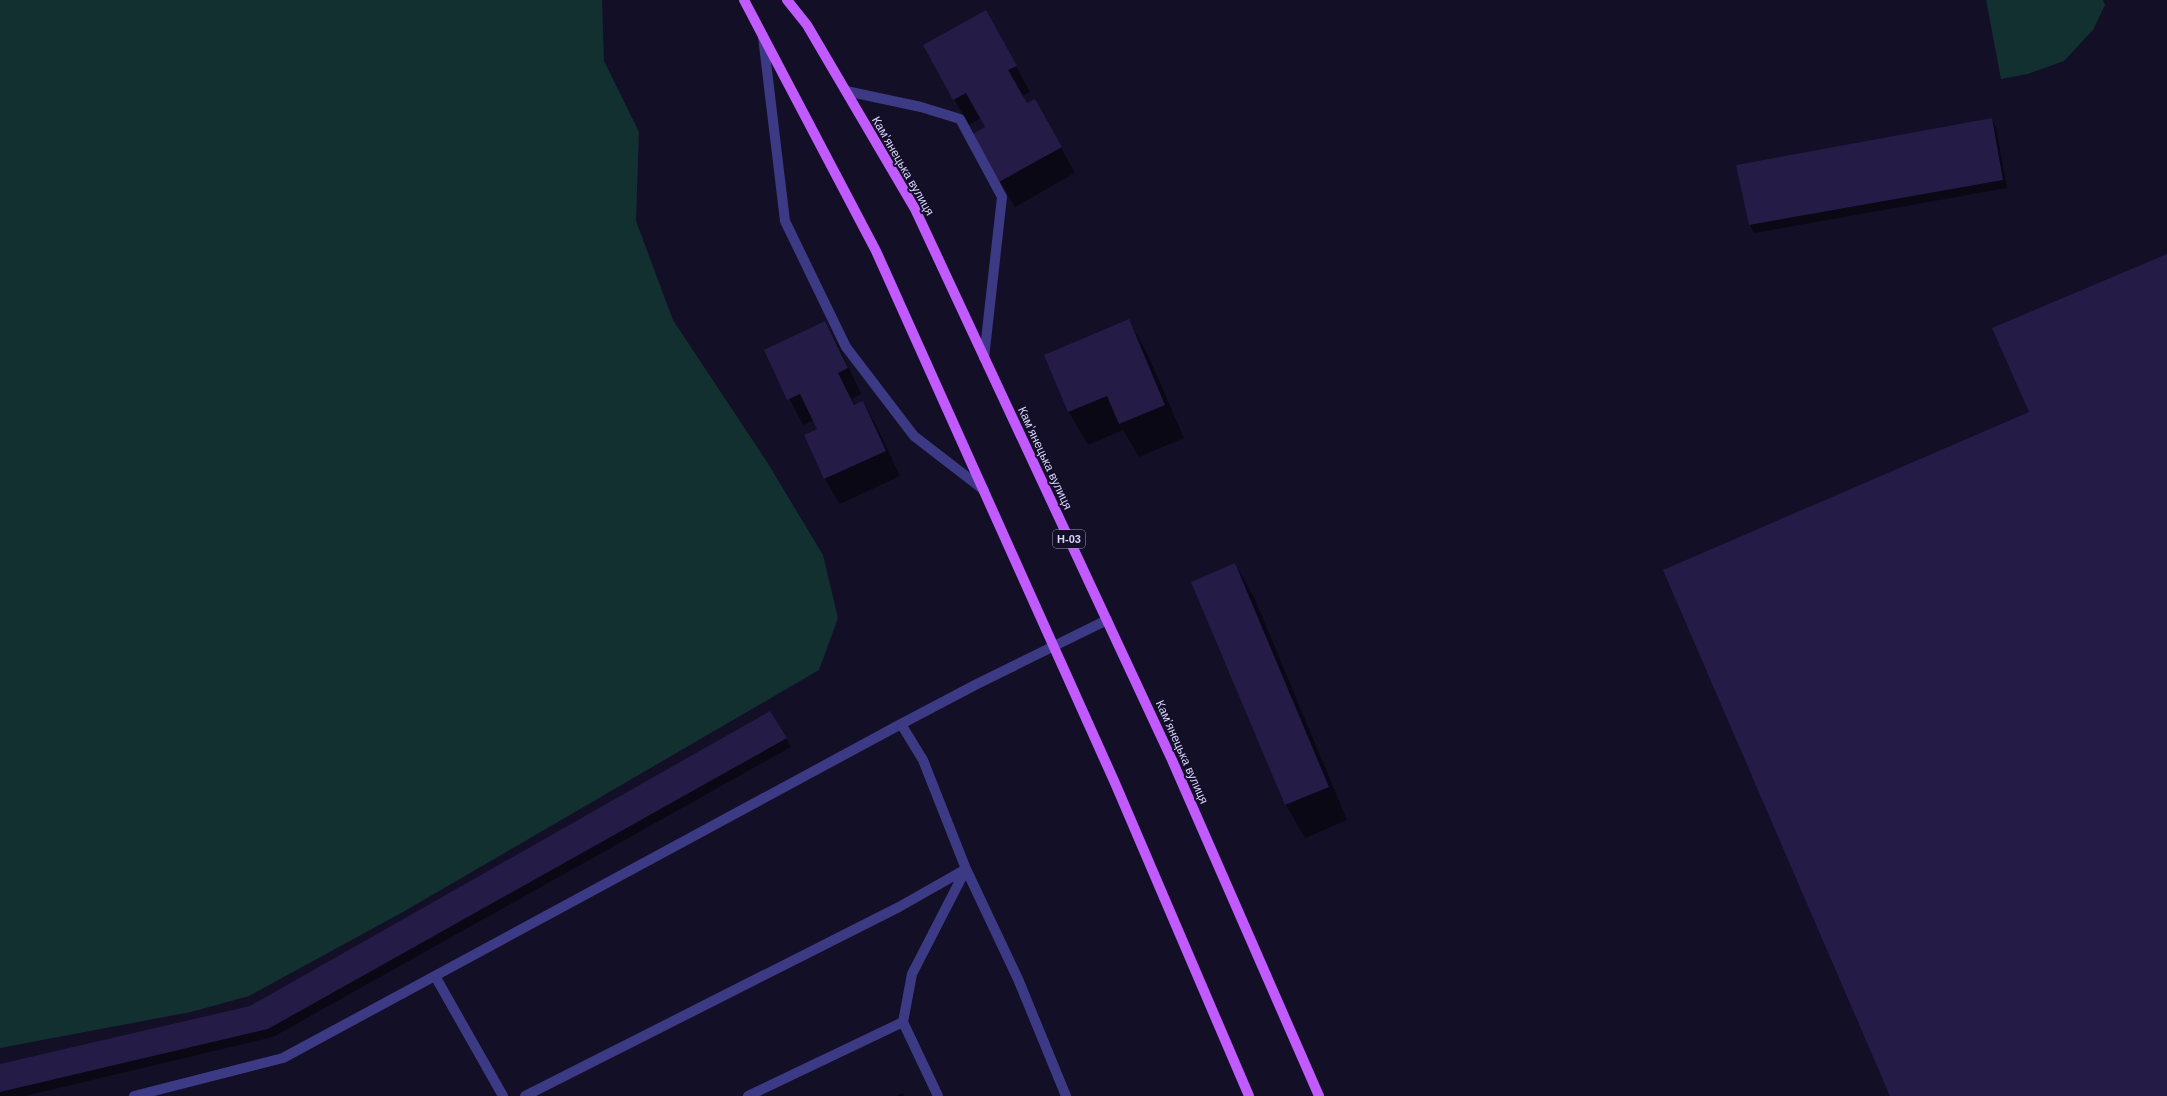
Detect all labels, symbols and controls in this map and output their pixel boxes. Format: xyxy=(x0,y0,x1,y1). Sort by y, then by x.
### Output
street label: Камʼянецька вулиця xyxy=(869,114,937,218)
street label: Камʼянецька вулиця xyxy=(1015,404,1075,512)
road number: Н-03 xyxy=(1053,530,1085,548)
street label: Камʼянецька вулиця xyxy=(1153,698,1211,806)

